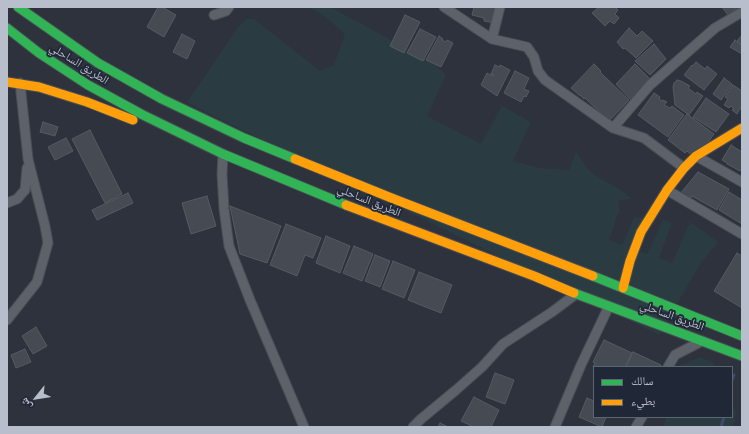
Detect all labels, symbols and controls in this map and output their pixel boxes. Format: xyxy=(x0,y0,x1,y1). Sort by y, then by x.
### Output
street label: الطريق الساحلي xyxy=(47,40,111,88)
street label: الطريق الساحلي xyxy=(335,182,403,220)
street label: الطريق الساحلي xyxy=(638,298,706,334)
legend xyxy=(593,366,733,418)
text: سالك xyxy=(631,372,653,389)
north arrow xyxy=(16,378,56,418)
text: بطيء xyxy=(631,392,655,409)
text: ش xyxy=(16,395,35,413)

